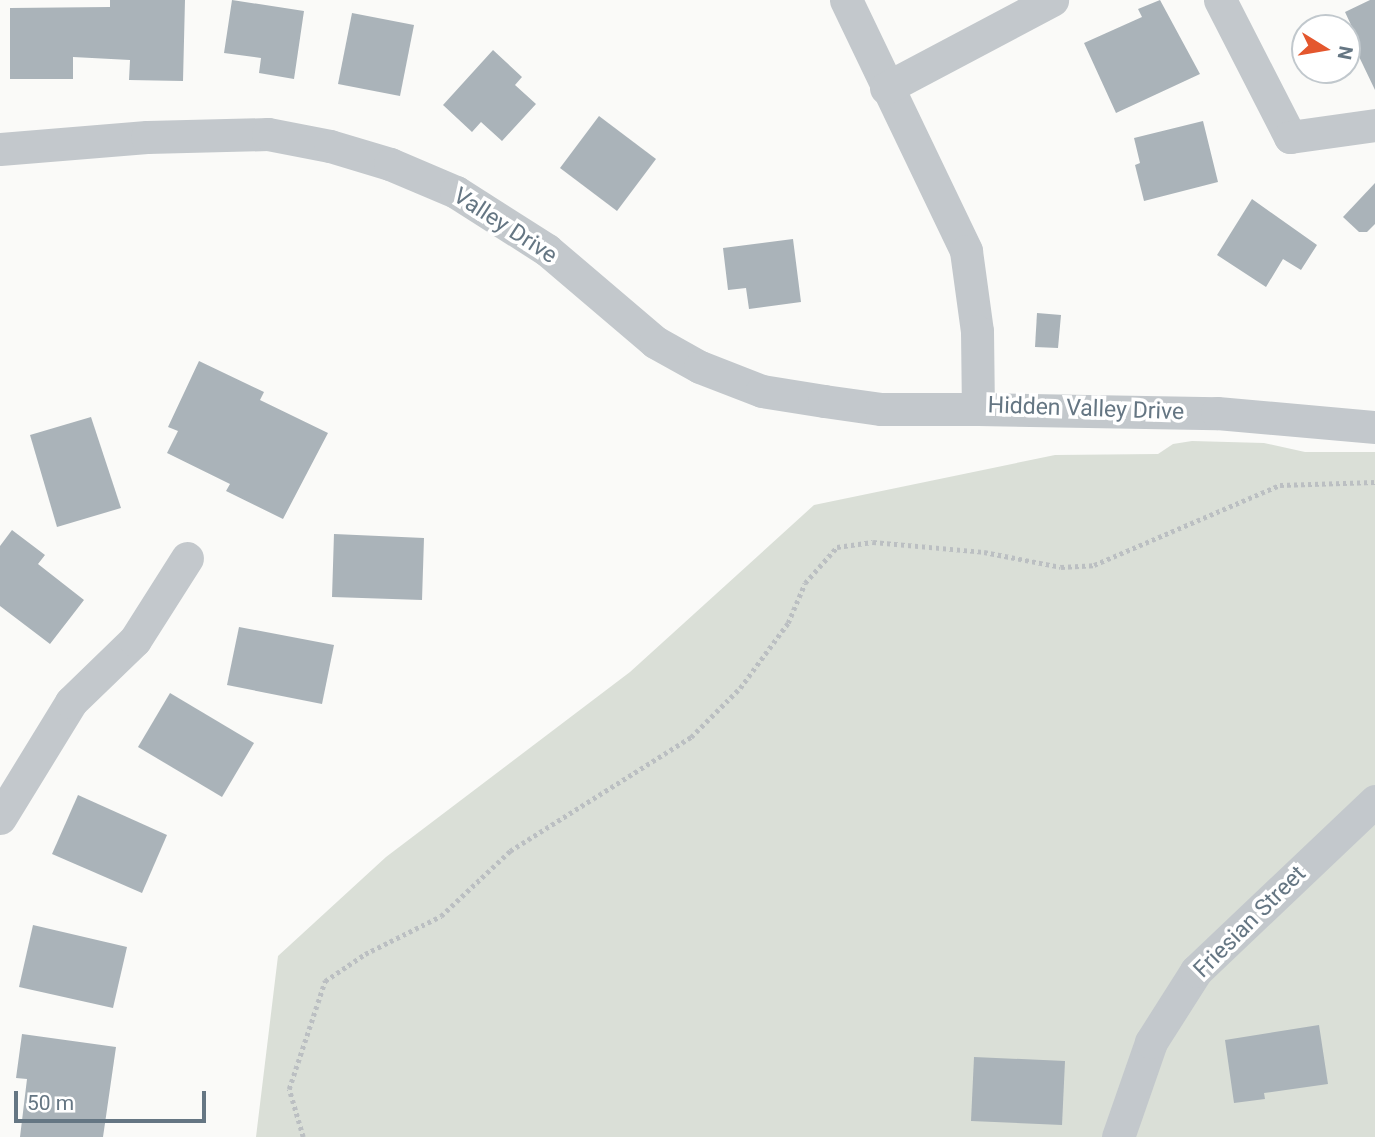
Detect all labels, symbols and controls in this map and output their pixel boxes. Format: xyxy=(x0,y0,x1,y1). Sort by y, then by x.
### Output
north arrow xyxy=(1291,14,1361,84)
text: N xyxy=(1333,44,1358,61)
street label: Valley Drive xyxy=(448,182,562,270)
street label: Hidden Valley Drive xyxy=(987,392,1185,426)
street label: Friesian Street xyxy=(1188,860,1312,984)
scale bar xyxy=(18,1078,210,1122)
text: 50 m xyxy=(27,1091,74,1115)

